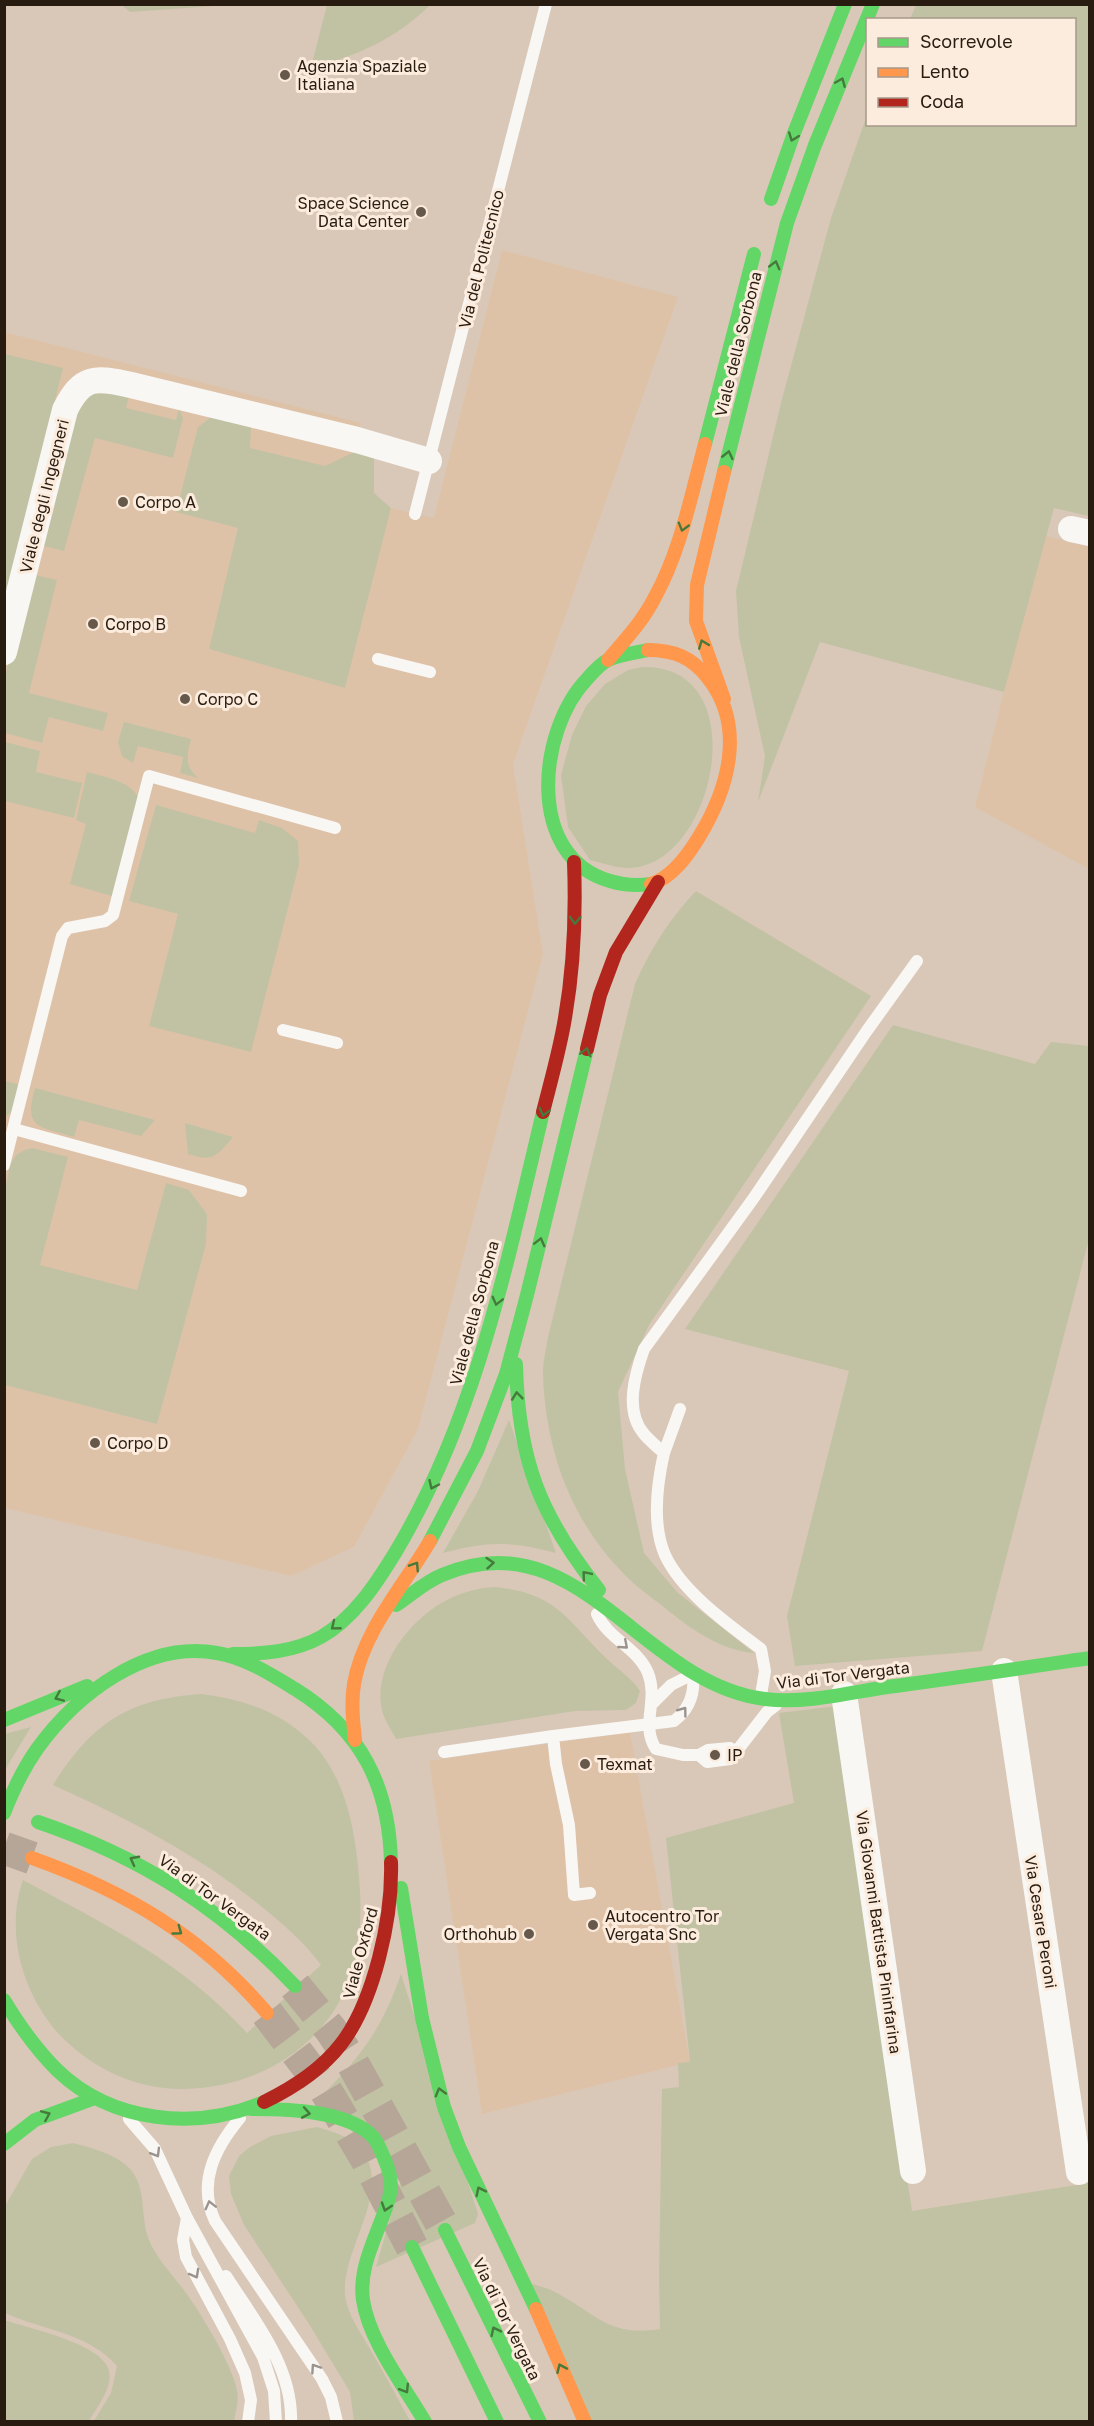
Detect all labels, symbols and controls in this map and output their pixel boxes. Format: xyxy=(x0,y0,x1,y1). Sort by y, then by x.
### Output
legend xyxy=(866,18,1076,126)
text: Scorrevole xyxy=(920,30,1013,52)
place label: Agenzia Spaziale Italiana xyxy=(297,56,427,94)
text: Lento xyxy=(920,60,969,82)
marker: Agenzia Spaziale Italiana xyxy=(278,68,292,82)
one-way arrow xyxy=(834,77,846,88)
text: Coda xyxy=(920,90,964,112)
one-way arrow xyxy=(787,131,800,142)
street label: Via del Politecnico xyxy=(454,187,508,331)
place label: Space Science Data Center xyxy=(298,193,409,231)
marker: Space Science Data Center xyxy=(414,205,428,219)
one-way arrow xyxy=(767,260,780,270)
street label: Viale della Sorbona xyxy=(710,269,766,419)
street label: Viale degli Ingegneri xyxy=(15,417,73,575)
one-way arrow xyxy=(721,450,734,460)
place label: Corpo A xyxy=(135,492,196,512)
marker: Corpo A xyxy=(116,495,130,509)
one-way arrow xyxy=(678,521,690,532)
place label: Corpo B xyxy=(105,614,166,634)
marker: Corpo B xyxy=(86,617,100,631)
one-way arrow xyxy=(698,640,710,651)
place label: Corpo C xyxy=(197,689,258,709)
marker: Corpo C xyxy=(178,692,192,706)
one-way arrow xyxy=(569,915,582,924)
one-way arrow xyxy=(578,1047,591,1057)
one-way arrow xyxy=(538,1107,551,1117)
one-way arrow xyxy=(533,1237,546,1247)
street label: Viale della Sorbona xyxy=(445,1238,503,1388)
one-way arrow xyxy=(491,1296,504,1306)
one-way arrow xyxy=(511,1392,524,1401)
place label: Corpo D xyxy=(107,1433,168,1453)
marker: Corpo D xyxy=(88,1436,102,1450)
one-way arrow xyxy=(428,1478,440,1489)
one-way arrow xyxy=(485,1556,494,1569)
one-way arrow xyxy=(407,1562,419,1572)
one-way arrow xyxy=(582,1571,593,1582)
one-way arrow xyxy=(331,1619,342,1630)
one-way arrow xyxy=(618,1638,628,1649)
street label: Via di Tor Vergata xyxy=(775,1657,911,1693)
one-way arrow xyxy=(55,1690,66,1702)
one-way arrow xyxy=(676,1706,687,1717)
place label: IP xyxy=(727,1745,743,1765)
marker: IP xyxy=(708,1748,722,1762)
place label: Texmat xyxy=(597,1754,653,1774)
marker: Texmat xyxy=(578,1757,592,1771)
street label: Via Giovanni Battista Pininfarina xyxy=(852,1809,906,2055)
street label: Via di Tor Vergata xyxy=(155,1850,275,1944)
street label: Via Cesare Peroni xyxy=(1021,1854,1061,1990)
one-way arrow xyxy=(130,1856,140,1867)
street label: Viale Oxford xyxy=(338,1905,382,2001)
place label: Autocentro Tor Vergata Snc xyxy=(605,1906,719,1944)
marker: Autocentro Tor Vergata Snc xyxy=(586,1918,600,1932)
one-way arrow xyxy=(171,1923,182,1934)
place label: Orthohub xyxy=(443,1924,517,1944)
marker: Orthohub xyxy=(522,1927,536,1941)
one-way arrow xyxy=(434,2087,447,2097)
one-way arrow xyxy=(300,2106,310,2119)
one-way arrow xyxy=(40,2110,51,2122)
one-way arrow xyxy=(149,2147,161,2157)
one-way arrow xyxy=(476,2186,488,2197)
one-way arrow xyxy=(204,2200,217,2210)
one-way arrow xyxy=(381,2201,393,2212)
street label: Via di Tor Vergata xyxy=(469,2254,545,2384)
one-way arrow xyxy=(188,2267,199,2278)
one-way arrow xyxy=(491,2327,502,2338)
one-way arrow xyxy=(557,2363,569,2374)
one-way arrow xyxy=(311,2364,322,2375)
one-way arrow xyxy=(398,2383,410,2393)

